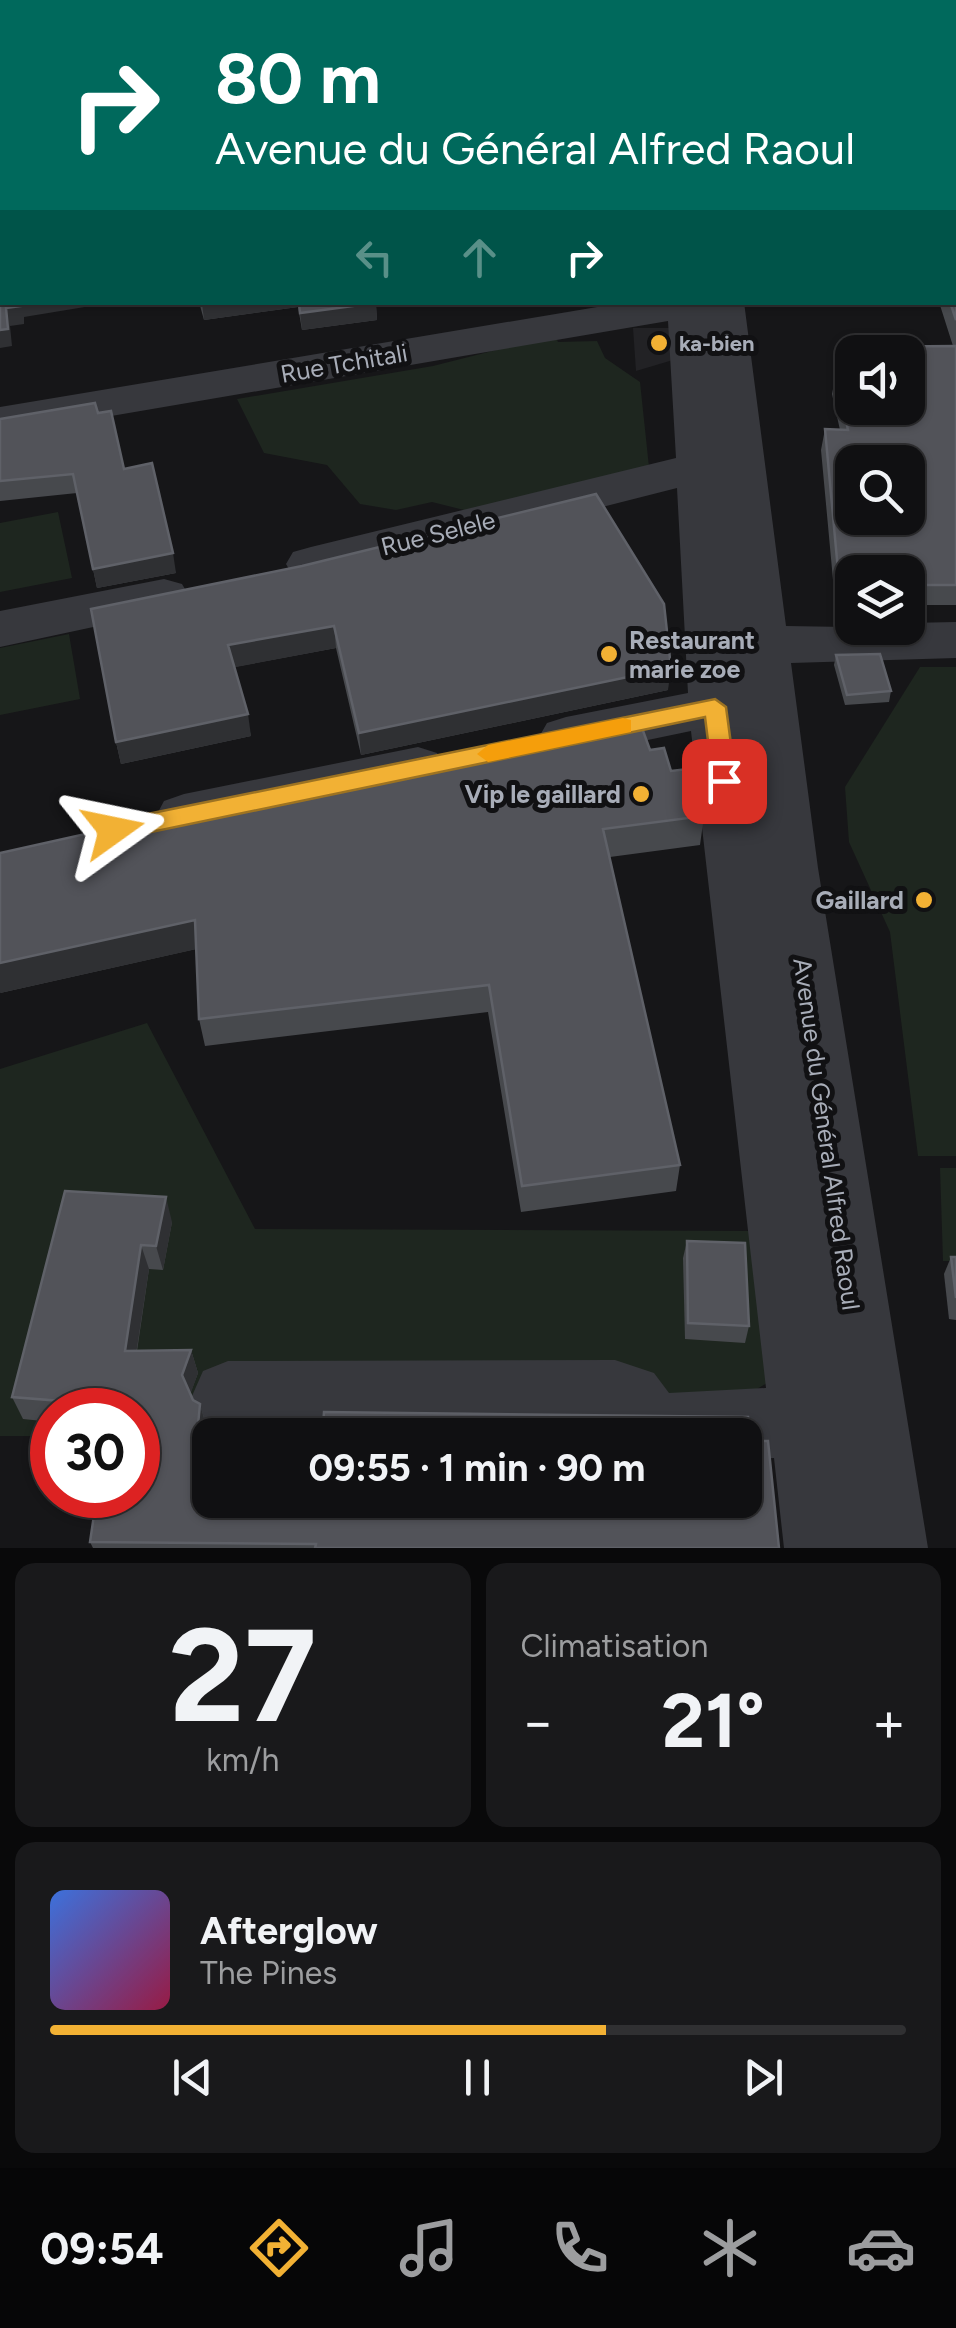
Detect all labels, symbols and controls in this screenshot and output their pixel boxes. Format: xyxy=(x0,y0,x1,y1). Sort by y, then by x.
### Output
text: 80 m xyxy=(215,36,381,121)
icon: right xyxy=(50,40,180,170)
text: Avenue du Général Alfred Raoul xyxy=(215,121,855,175)
icon: left xyxy=(347,230,402,285)
icon: ahead xyxy=(452,230,507,285)
icon: right xyxy=(557,230,612,285)
place label: ka-bien xyxy=(679,330,755,357)
marker: ka-bien xyxy=(648,332,670,354)
map controls xyxy=(835,335,925,645)
button: sound xyxy=(835,335,925,425)
street label: Rue Tchitali xyxy=(278,337,410,389)
button: search xyxy=(835,445,925,535)
street label: Rue Selele xyxy=(378,504,498,562)
button: layers xyxy=(835,555,925,645)
place label: Restaurant marie zoe xyxy=(629,625,755,684)
marker: Restaurant marie zoe xyxy=(598,643,620,665)
pin xyxy=(682,739,767,824)
icon: arrive xyxy=(697,754,752,809)
position arrow xyxy=(61,778,165,882)
place label: Vip le gaillard xyxy=(465,779,621,809)
marker: Vip le gaillard xyxy=(630,783,652,805)
place label: Gaillard xyxy=(816,885,904,915)
marker: Gaillard xyxy=(913,889,935,911)
street label: Avenue du Général Alfred Raoul xyxy=(787,956,867,1312)
speed limit sign: 30 xyxy=(30,1388,160,1518)
text: 09:55 · 1 min · 90 m xyxy=(309,1445,645,1491)
text: 27 xyxy=(169,1598,317,1754)
text: Climatisation xyxy=(521,1627,708,1665)
text: 21° xyxy=(662,1676,765,1766)
text: − xyxy=(521,1689,555,1755)
text: + xyxy=(872,1689,906,1755)
text: km/h xyxy=(206,1741,279,1779)
text: Afterglow xyxy=(200,1908,378,1954)
text: The Pines xyxy=(200,1954,337,1992)
icon: previous xyxy=(165,2050,220,2105)
icon: pause xyxy=(450,2050,505,2105)
icon: next xyxy=(736,2050,791,2105)
icon: directions xyxy=(244,2213,314,2283)
icon: music xyxy=(394,2213,464,2283)
icon: phone xyxy=(545,2213,615,2283)
icon: climate xyxy=(695,2213,765,2283)
icon: car xyxy=(846,2213,916,2283)
text: 09:54 xyxy=(40,2221,164,2275)

